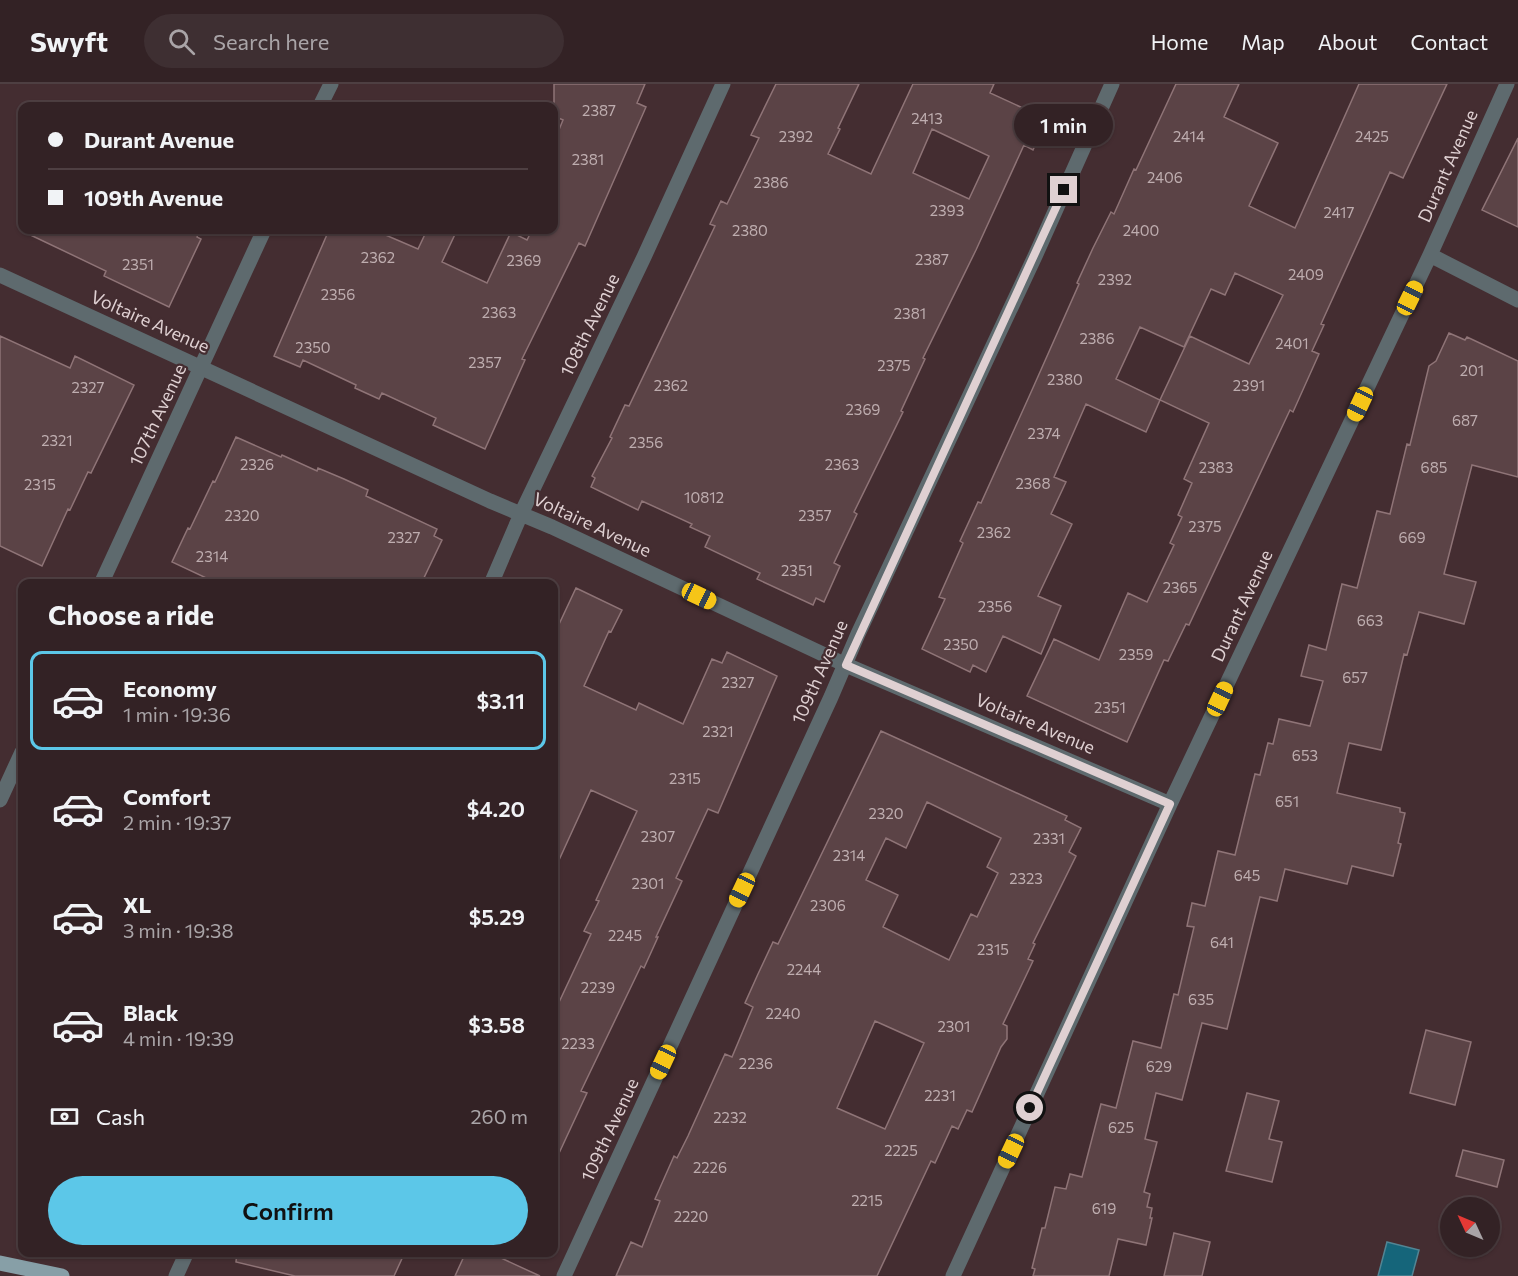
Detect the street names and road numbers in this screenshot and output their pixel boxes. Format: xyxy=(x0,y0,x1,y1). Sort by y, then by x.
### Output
street label: Durant Avenue xyxy=(1412,106,1482,225)
street label: 108th Avenue xyxy=(555,270,623,379)
street label: Voltaire Avenue xyxy=(88,285,213,357)
street label: 107th Avenue xyxy=(124,360,190,469)
street label: Voltaire Avenue xyxy=(530,487,655,561)
street label: Durant Avenue xyxy=(1206,546,1277,665)
street label: 109th Avenue xyxy=(786,616,852,727)
street label: Voltaire Avenue xyxy=(972,688,1098,758)
street label: 109th Avenue xyxy=(576,1074,643,1185)

